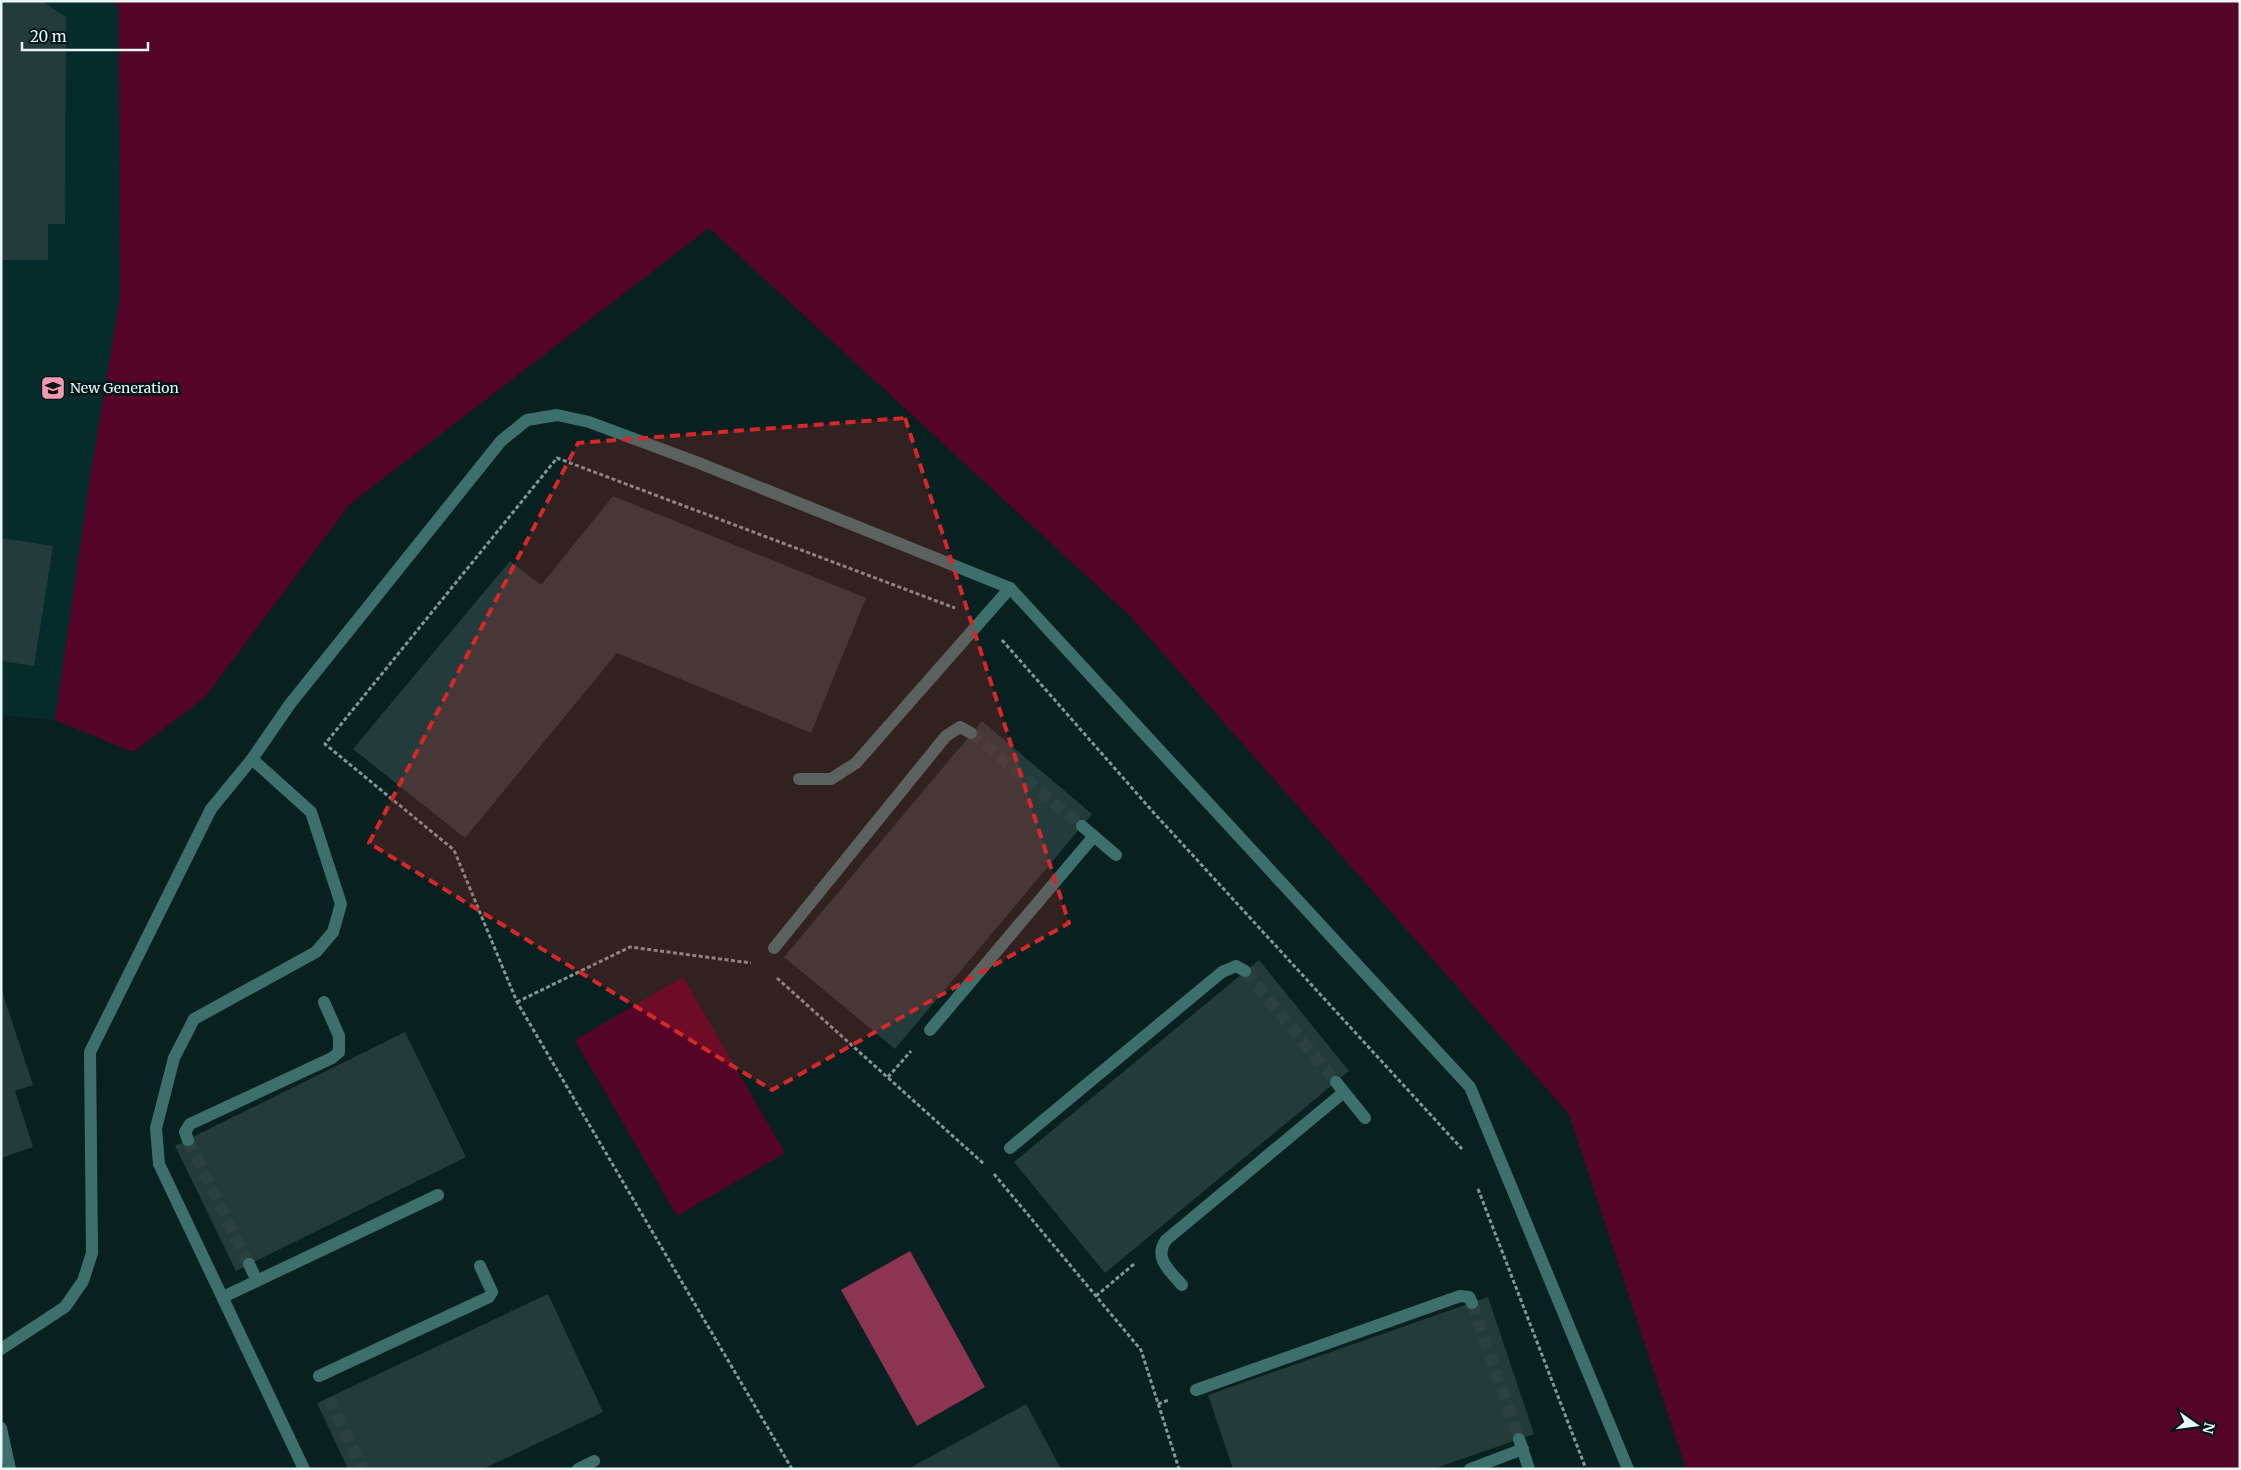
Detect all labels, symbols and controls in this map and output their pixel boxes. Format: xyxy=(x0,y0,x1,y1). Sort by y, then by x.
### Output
scale bar xyxy=(22,20,149,52)
text: 20 m xyxy=(30,27,67,46)
school or university icon: New Generation xyxy=(40,375,66,401)
place label: New Generation xyxy=(70,379,179,397)
north arrow xyxy=(2171,1400,2221,1450)
text: N xyxy=(2199,1421,2219,1436)

